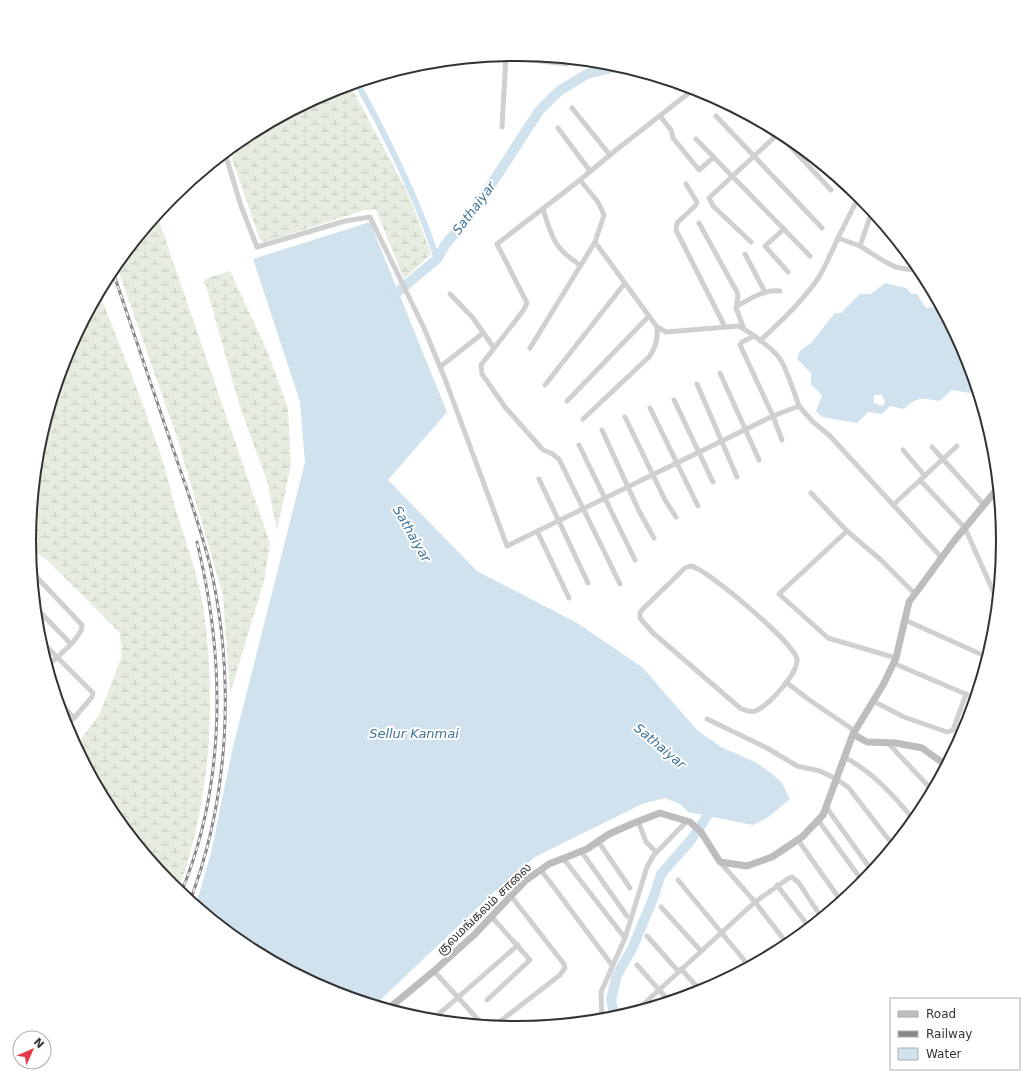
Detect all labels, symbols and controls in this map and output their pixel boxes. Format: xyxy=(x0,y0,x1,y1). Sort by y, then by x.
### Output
water label: Sathaiyar xyxy=(449,177,500,237)
water label: Sathaiyar xyxy=(390,503,435,566)
water label: Sathaiyar xyxy=(631,720,690,773)
water label: Sellur Kanmai xyxy=(369,726,459,741)
street label: குலமங்கலம் சாலை xyxy=(434,860,535,959)
legend xyxy=(890,998,1020,1070)
text: Road xyxy=(926,1007,956,1021)
text: Railway xyxy=(926,1027,972,1041)
north arrow xyxy=(12,1030,52,1070)
text: N xyxy=(31,1035,47,1051)
text: Water xyxy=(926,1047,962,1061)

